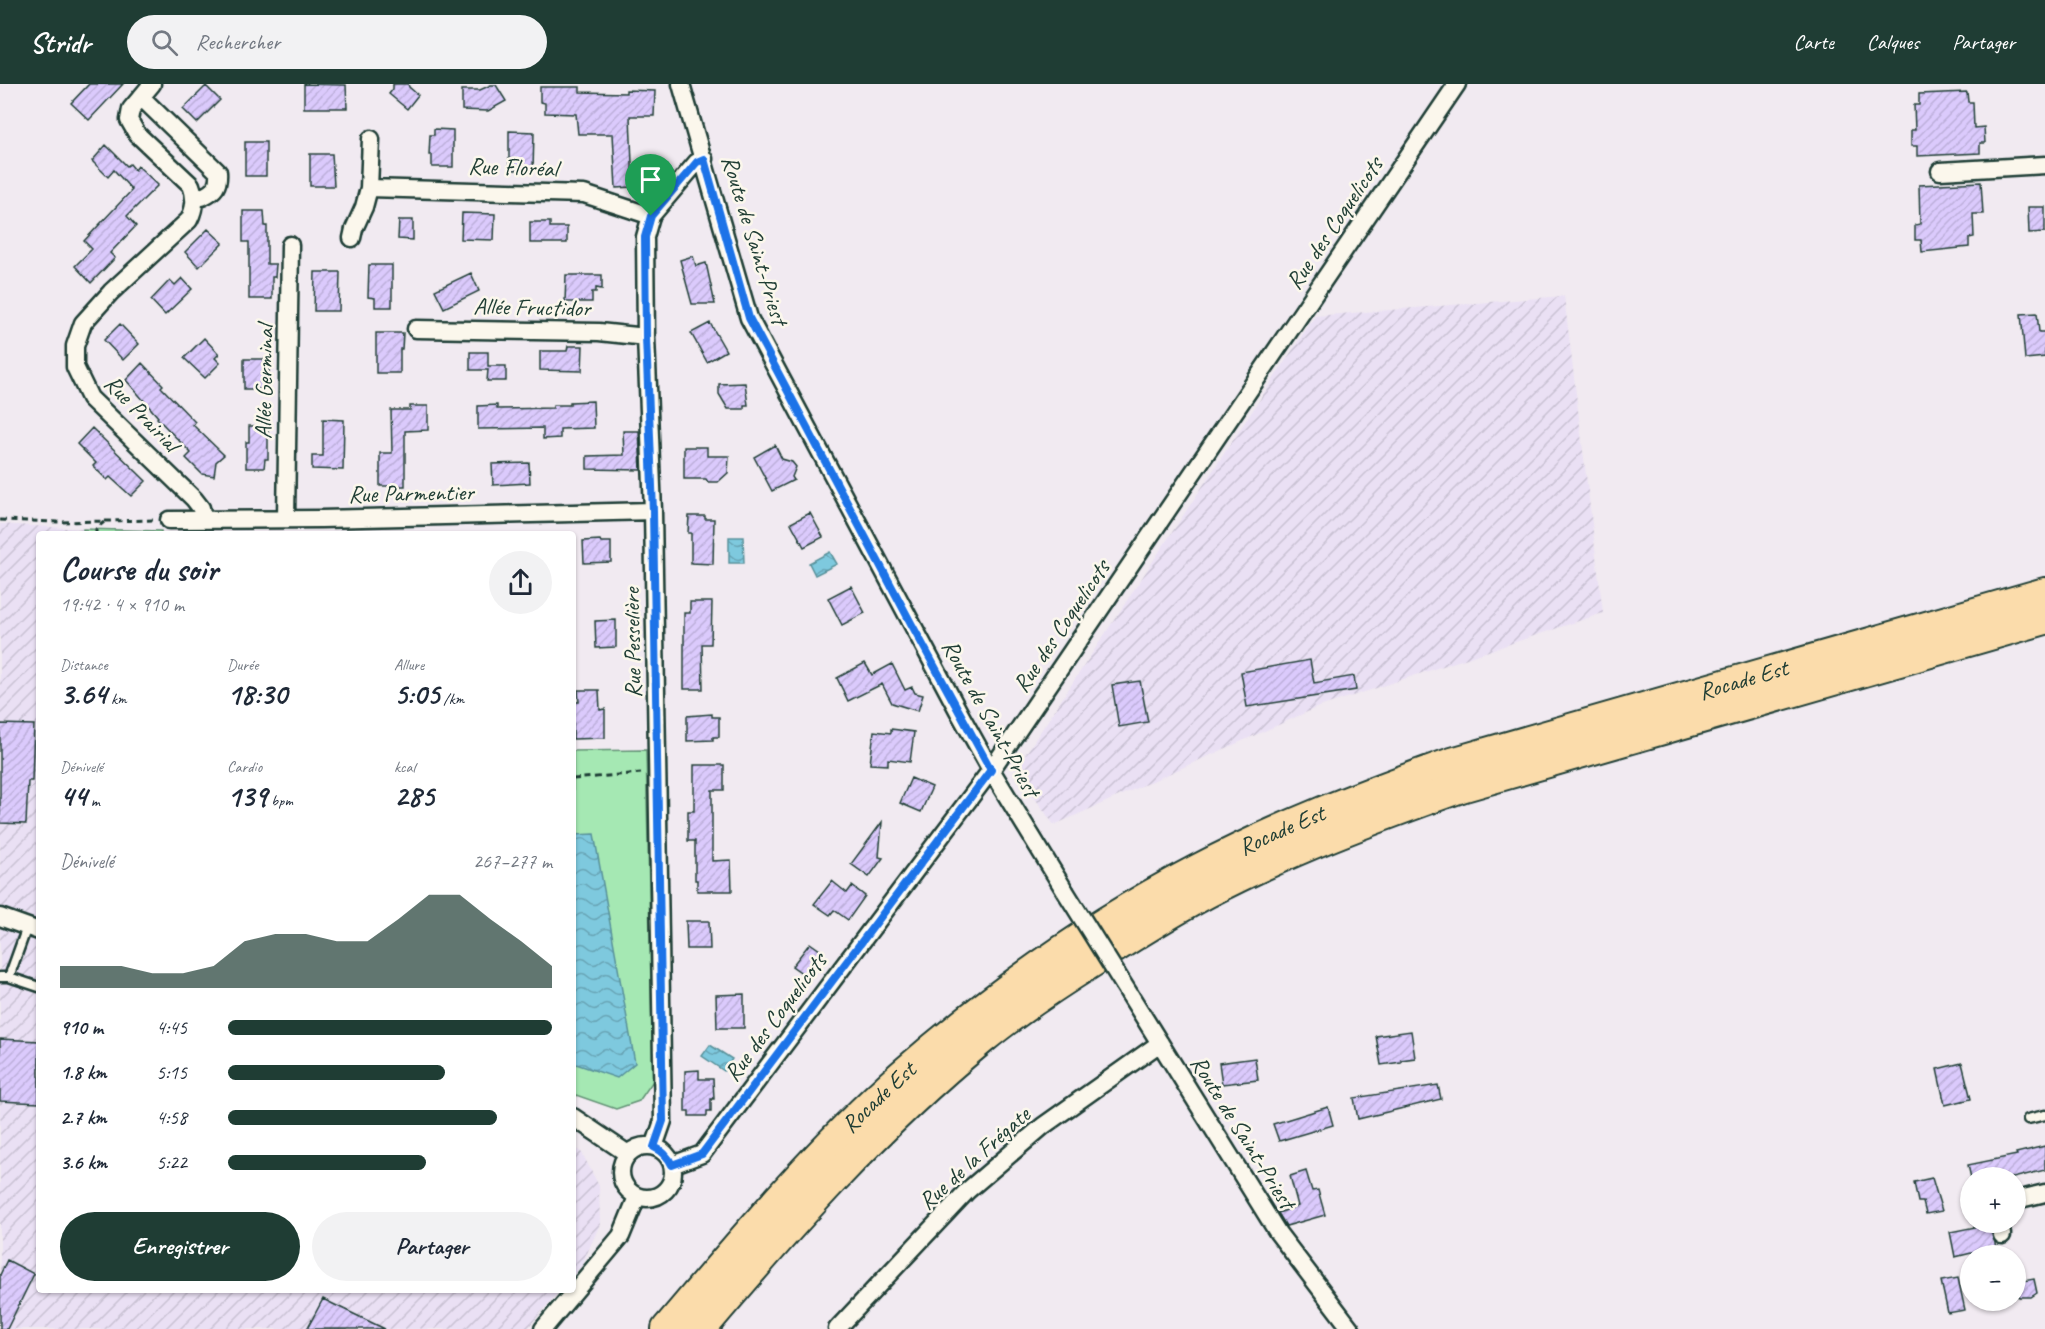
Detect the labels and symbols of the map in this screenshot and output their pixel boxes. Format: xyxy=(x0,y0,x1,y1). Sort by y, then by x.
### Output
street label: Rue des Coquelicots xyxy=(1279,149,1391,295)
street label: Rue Floréal xyxy=(468,150,562,184)
street label: Route de Saint-Priest xyxy=(715,152,796,331)
pin xyxy=(625,154,676,216)
street label: Allée Fructidor xyxy=(473,291,593,323)
street label: Allée Germinal xyxy=(248,321,280,439)
street label: Rue Prairial xyxy=(98,368,189,461)
street label: Rue Parmentier xyxy=(348,477,476,509)
street label: Rue des Coquelicots xyxy=(1006,552,1118,698)
street label: Rue Pesselière xyxy=(616,585,648,698)
street label: Route de Saint-Priest xyxy=(935,634,1048,805)
street label: Rocade Est xyxy=(1695,652,1793,707)
street label: Rocade Est xyxy=(1233,797,1331,862)
street label: Rue des Coquelicots xyxy=(717,945,835,1087)
street label: Route de Saint-Priest xyxy=(1184,1050,1304,1217)
street label: Rocade Est xyxy=(835,1054,923,1139)
street label: Rue de la Frégate xyxy=(912,1098,1038,1216)

